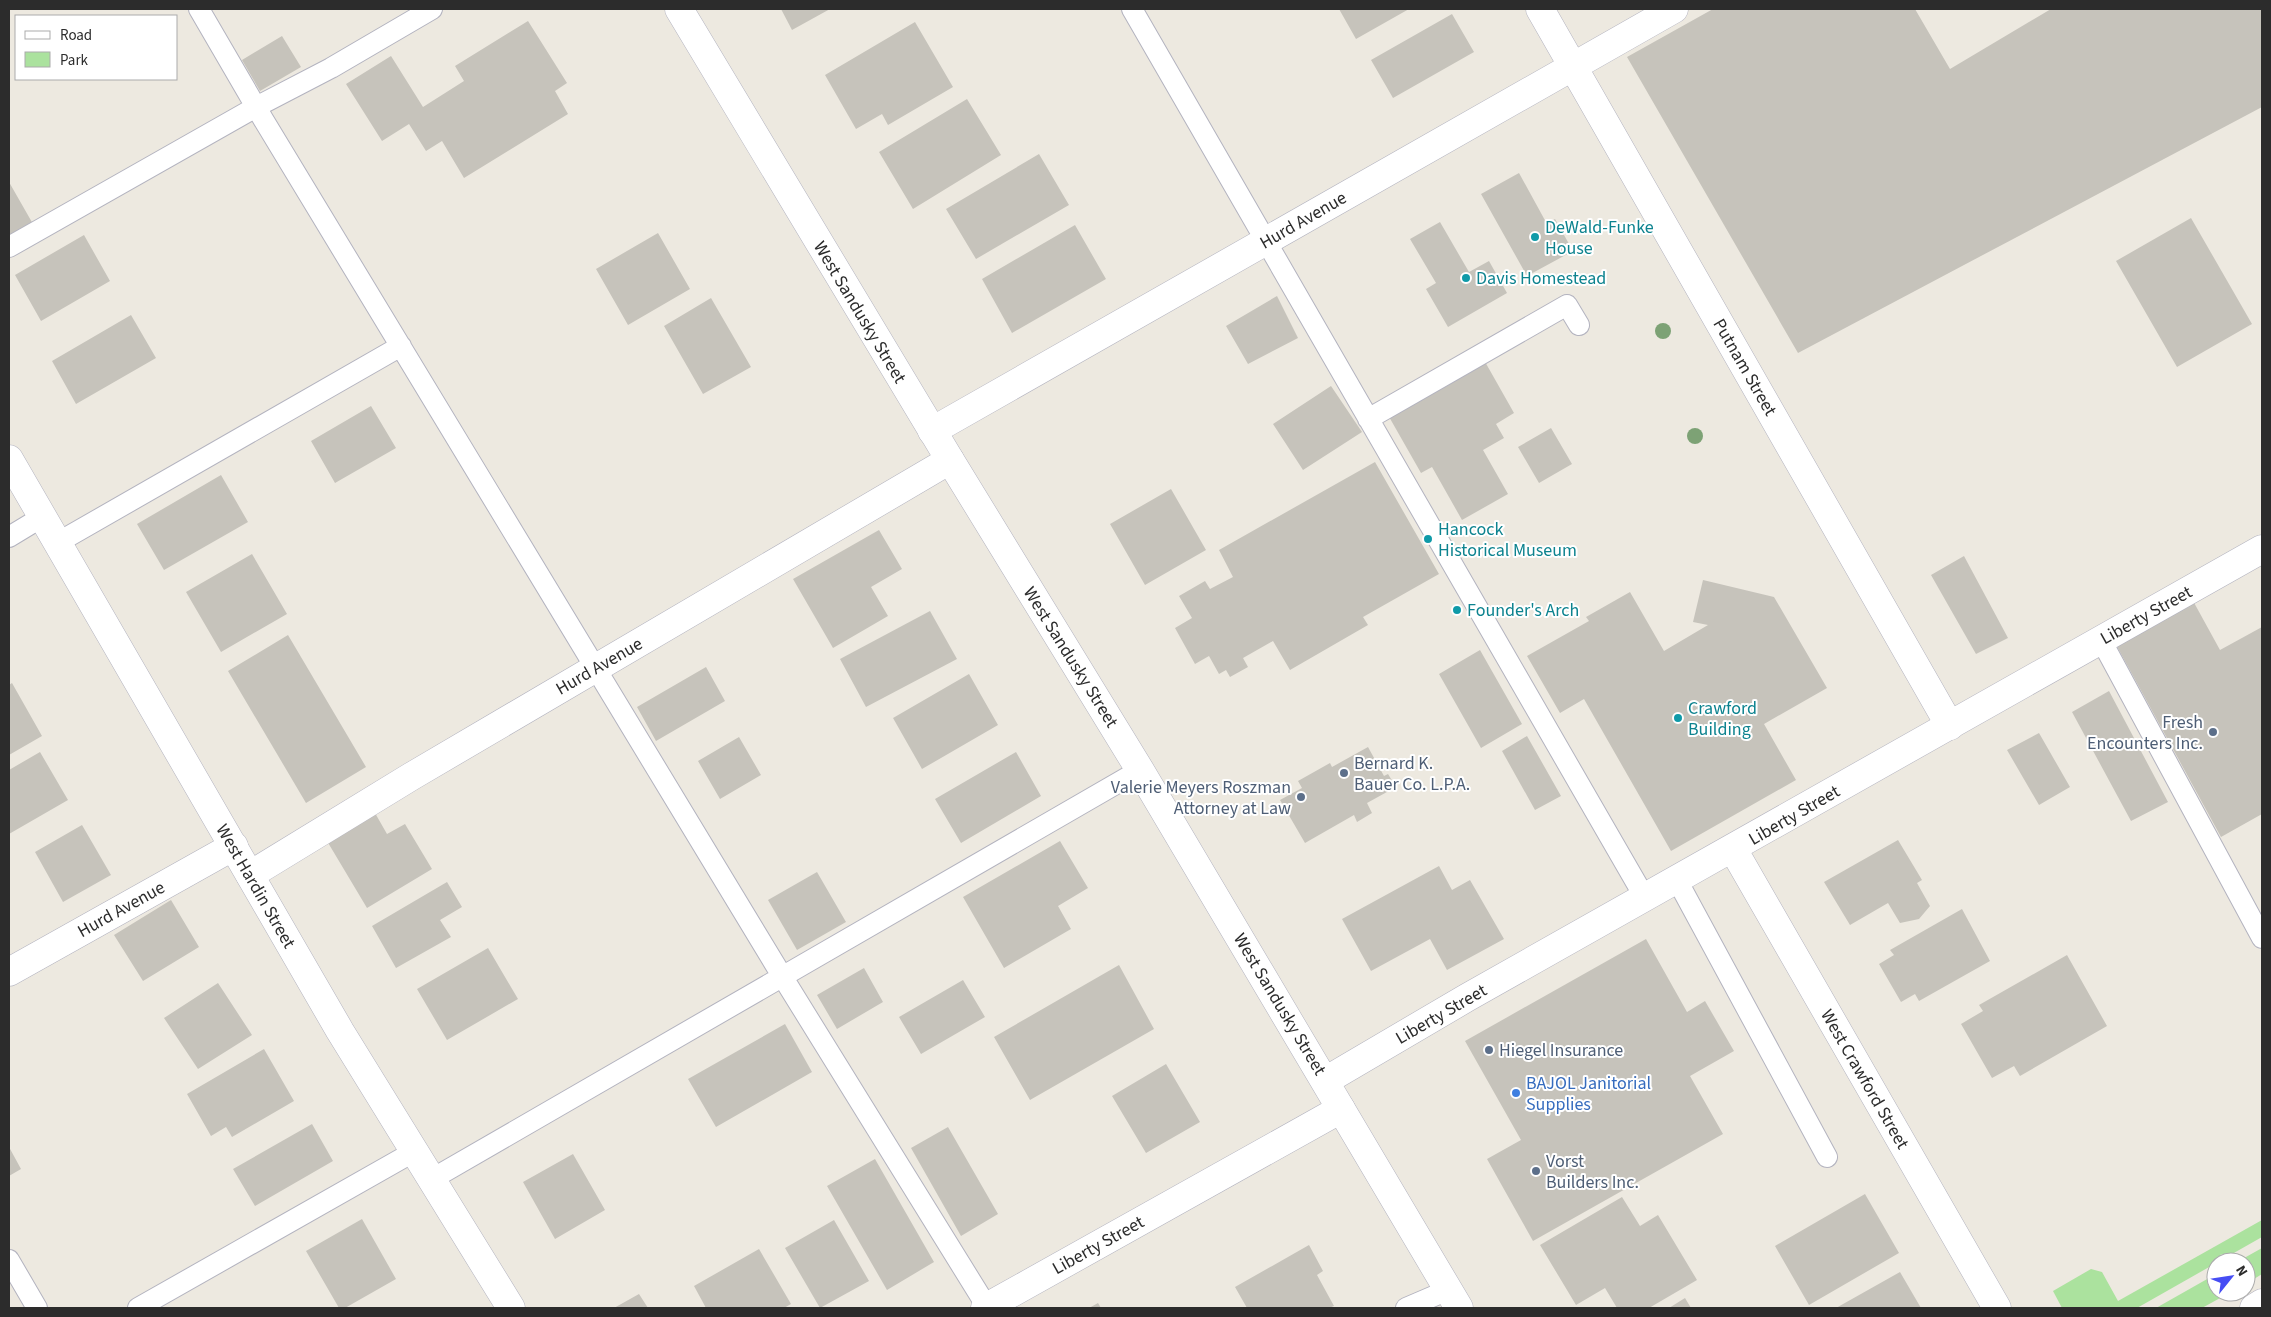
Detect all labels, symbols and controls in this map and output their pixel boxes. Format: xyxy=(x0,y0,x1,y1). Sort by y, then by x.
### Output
legend xyxy=(15,15,178,80)
text: Road xyxy=(60,25,92,46)
text: Park xyxy=(60,50,89,71)
street label: Hurd Avenue xyxy=(1255,185,1351,255)
place label: DeWald-Funke House xyxy=(1545,215,1654,261)
marker: DeWald-Funke House xyxy=(1529,231,1541,243)
street label: West Sandusky Street xyxy=(807,236,912,388)
place label: Davis Homestead xyxy=(1476,266,1606,291)
marker: Davis Homestead xyxy=(1460,272,1472,284)
street label: Putnam Street xyxy=(1707,314,1783,421)
place label: Hancock Historical Museum xyxy=(1438,517,1577,563)
marker: Hancock Historical Museum xyxy=(1422,533,1434,545)
street label: Liberty Street xyxy=(2096,580,2197,651)
street label: West Sandusky Street xyxy=(1017,582,1124,733)
place label: Founder's Arch xyxy=(1467,598,1579,623)
marker: Founder's Arch xyxy=(1451,604,1463,616)
street label: Hurd Avenue xyxy=(551,631,647,701)
place label: Crawford Building xyxy=(1688,696,1757,742)
place label: Fresh Encounters Inc. xyxy=(2087,710,2203,756)
marker: Crawford Building xyxy=(1672,712,1684,724)
marker: Fresh Encounters Inc. xyxy=(2207,726,2219,738)
place label: Bernard K. Bauer Co. L.P.A. xyxy=(1354,751,1470,797)
marker: Bernard K. Bauer Co. L.P.A. xyxy=(1338,767,1350,779)
place label: Valerie Meyers Roszman Attorney at Law xyxy=(1111,775,1291,821)
street label: Liberty Street xyxy=(1744,779,1844,852)
marker: Valerie Meyers Roszman Attorney at Law xyxy=(1295,791,1307,803)
street label: West Hardin Street xyxy=(210,819,301,953)
street label: Hurd Avenue xyxy=(73,875,170,944)
street label: West Sandusky Street xyxy=(1227,928,1332,1080)
street label: Liberty Street xyxy=(1391,978,1491,1051)
street label: West Crawford Street xyxy=(1814,1005,1915,1154)
place label: Hiegel Insurance xyxy=(1499,1038,1623,1063)
marker: Hiegel Insurance xyxy=(1483,1044,1495,1056)
place label: BAJOL Janitorial Supplies xyxy=(1526,1071,1651,1117)
marker: BAJOL Janitorial Supplies xyxy=(1510,1087,1522,1099)
place label: Vorst Builders Inc. xyxy=(1546,1149,1639,1195)
marker: Vorst Builders Inc. xyxy=(1530,1165,1542,1177)
street label: Liberty Street xyxy=(1048,1210,1149,1281)
north arrow xyxy=(2206,1252,2256,1302)
text: N xyxy=(2230,1262,2252,1280)

